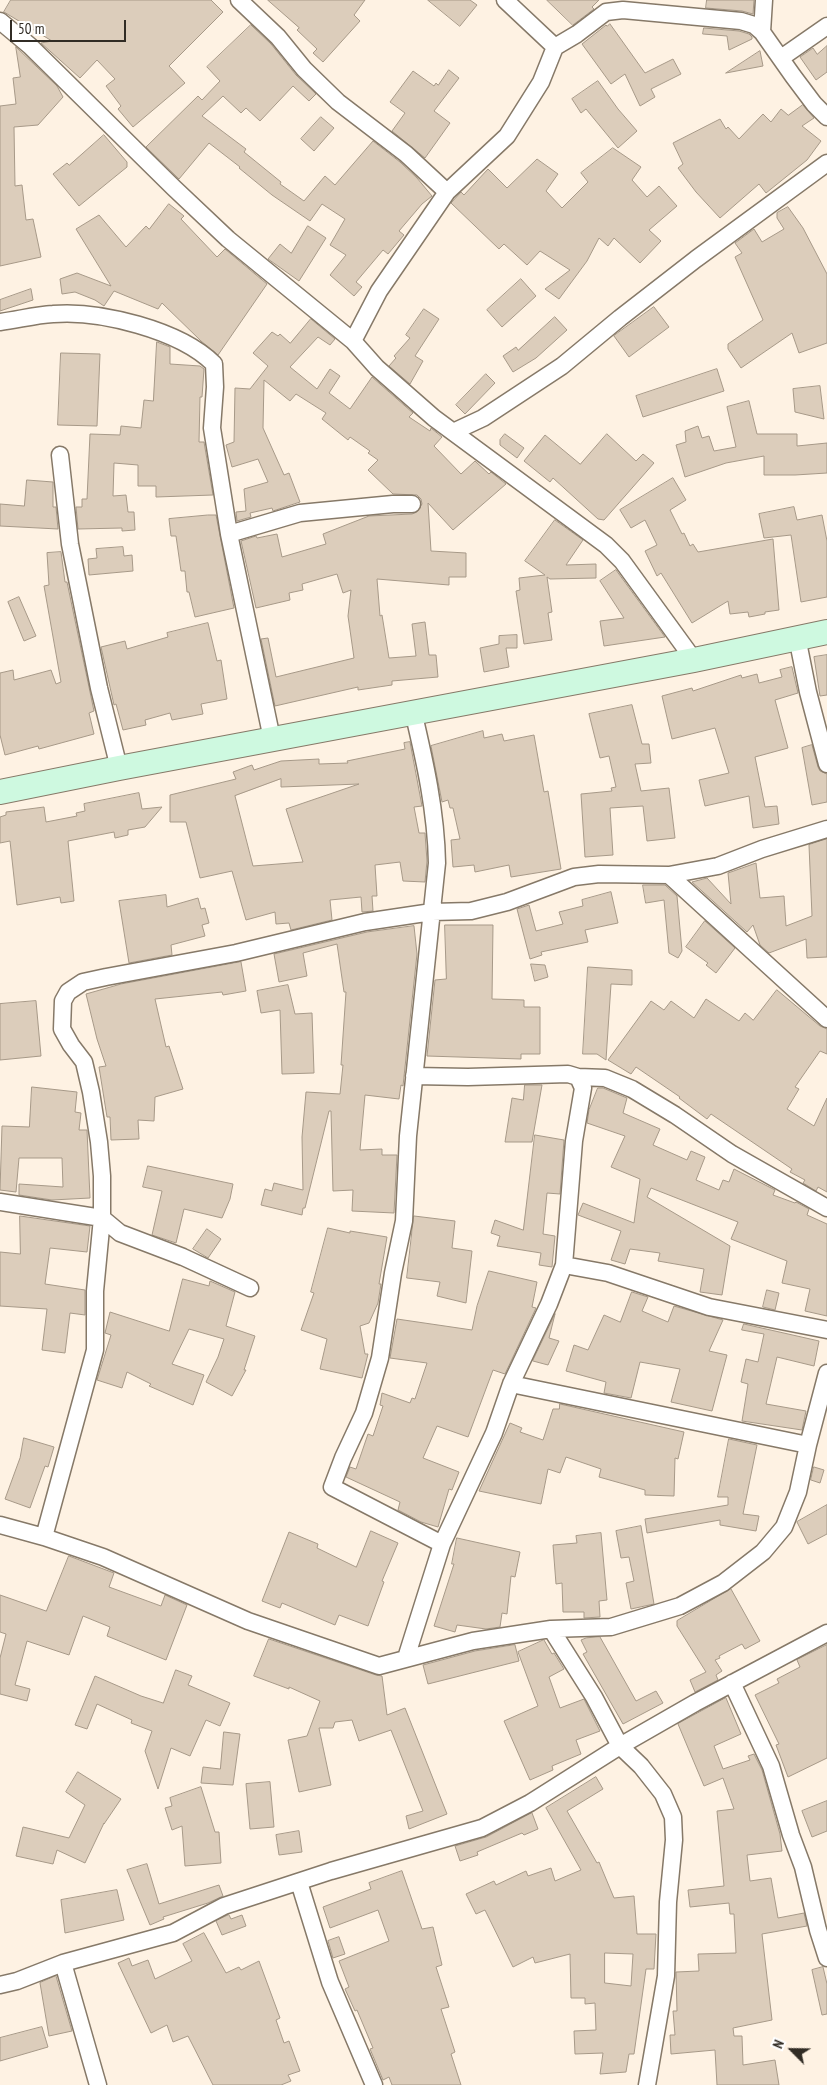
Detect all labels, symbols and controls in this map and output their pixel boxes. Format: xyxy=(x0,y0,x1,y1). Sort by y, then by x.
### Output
scale bar xyxy=(12,10,129,42)
text: 50 m xyxy=(18,19,44,38)
north arrow xyxy=(767,2025,817,2075)
text: N xyxy=(768,2037,788,2051)

